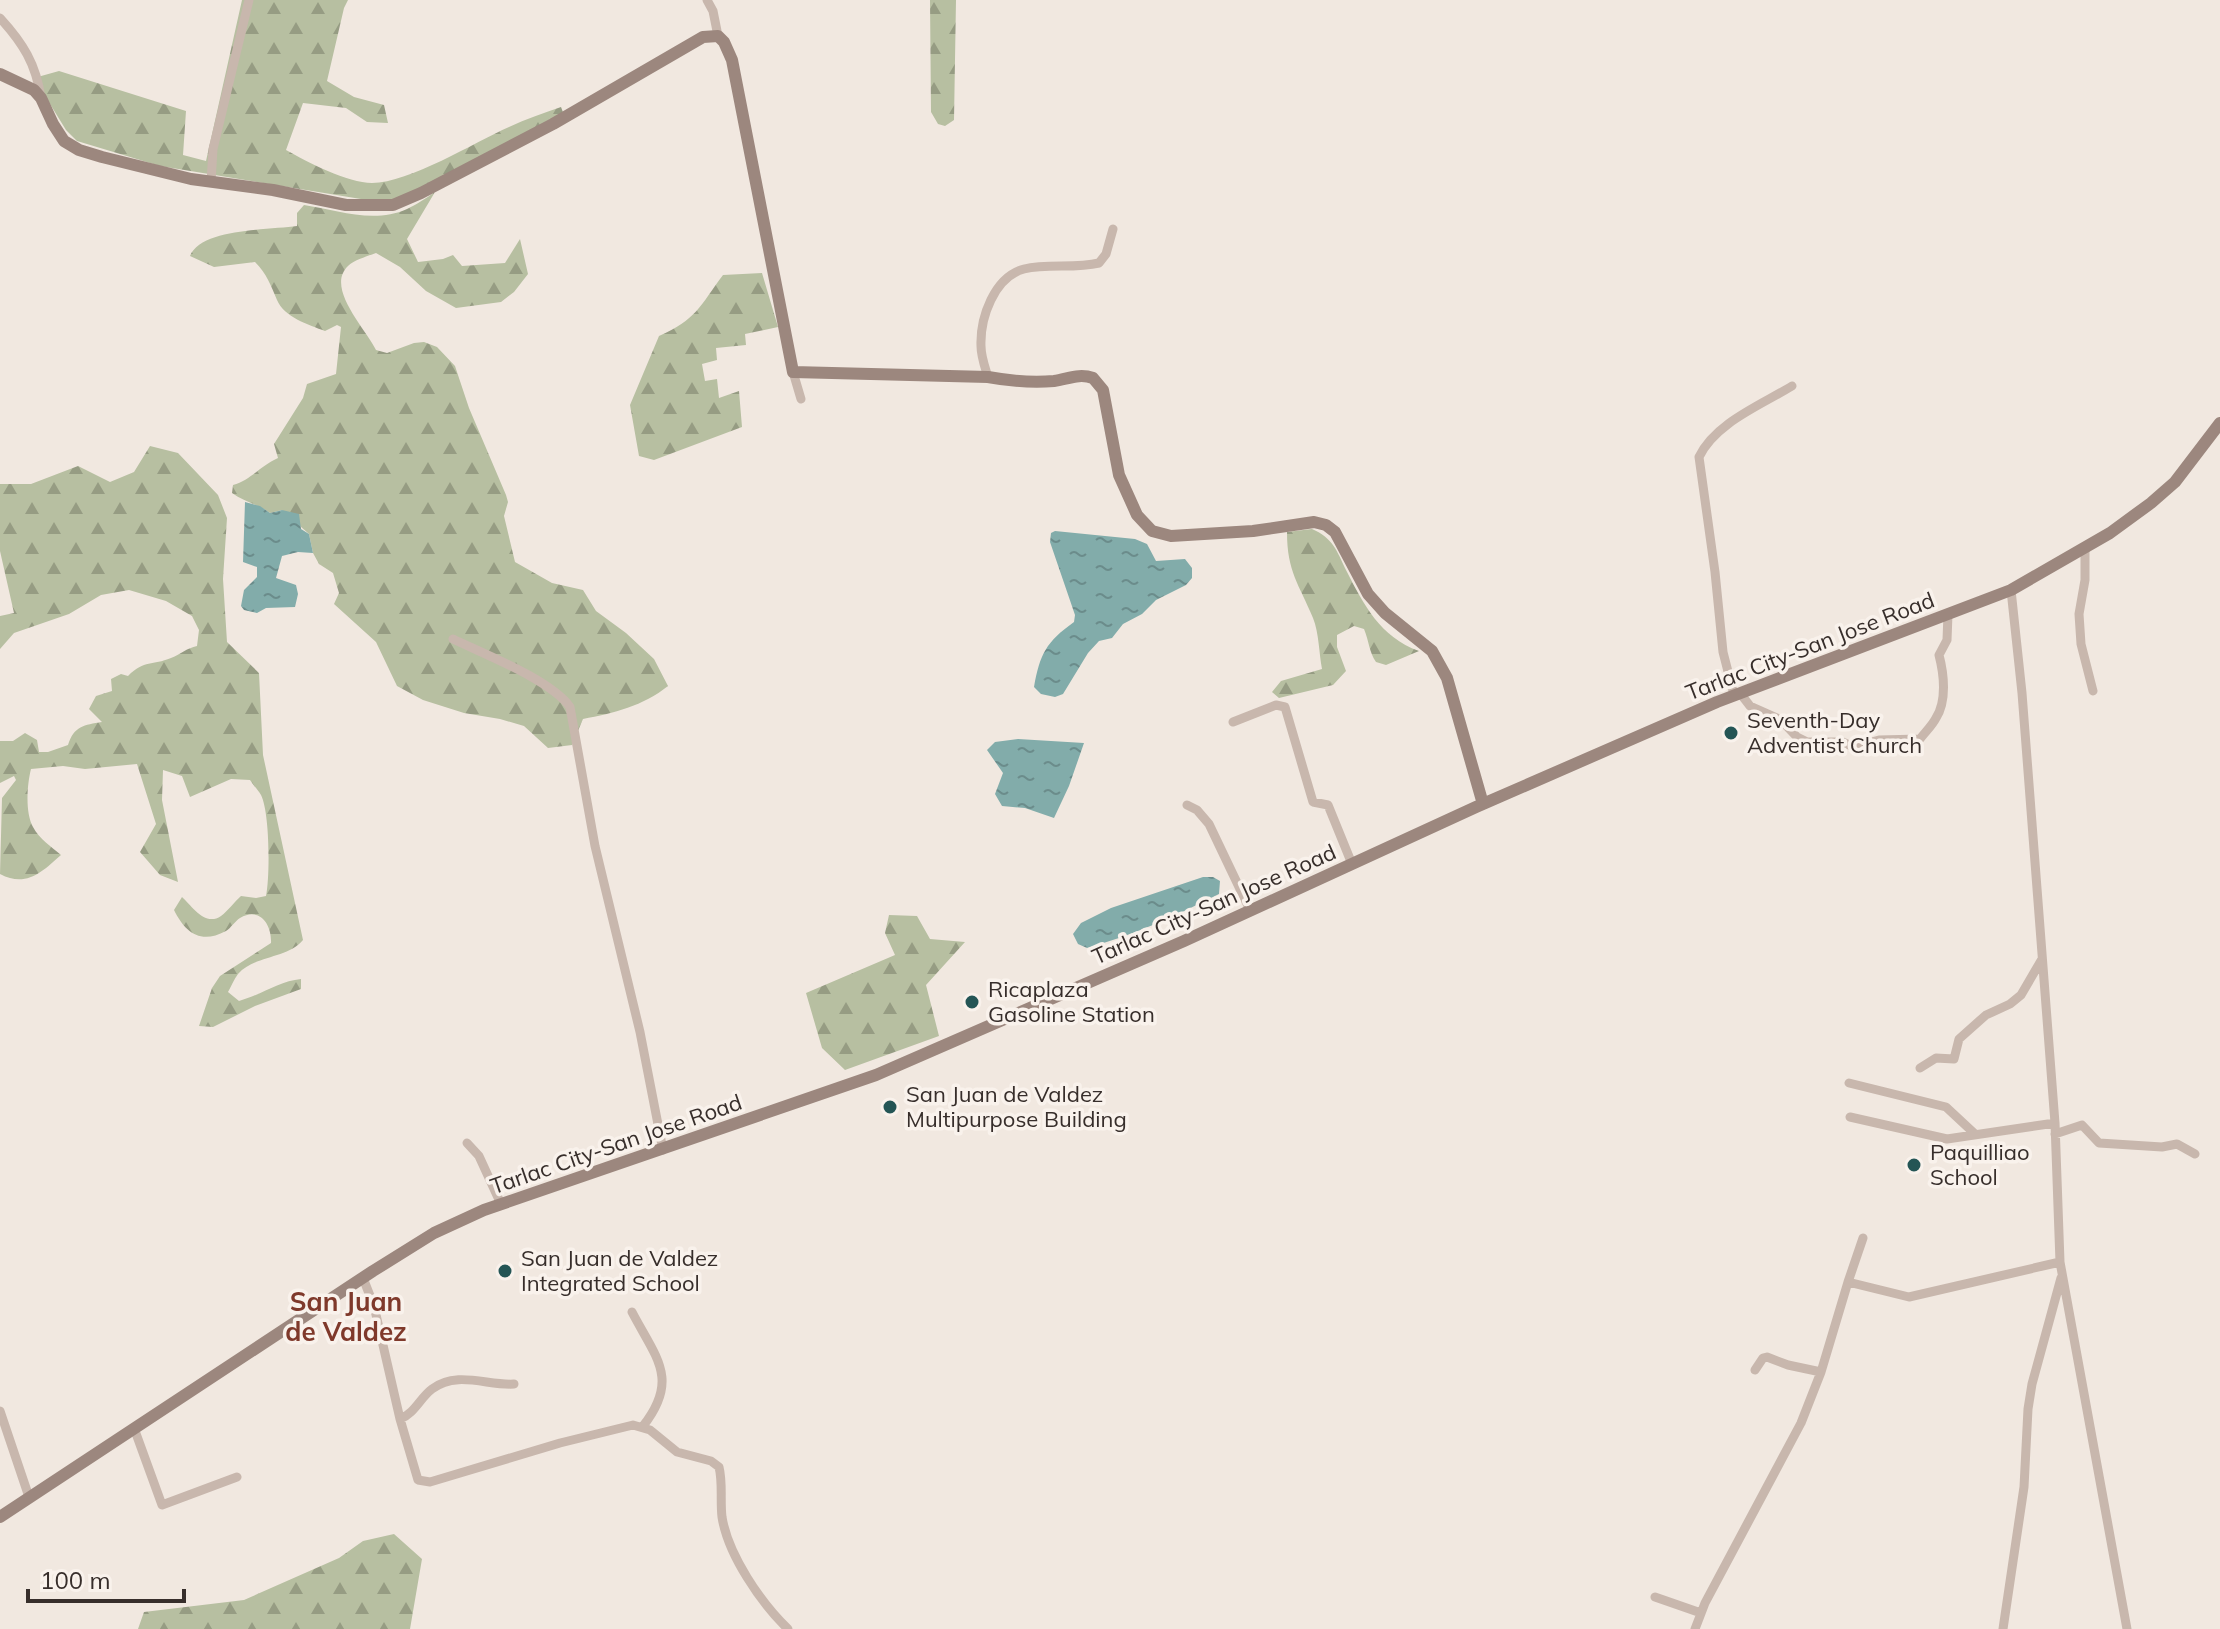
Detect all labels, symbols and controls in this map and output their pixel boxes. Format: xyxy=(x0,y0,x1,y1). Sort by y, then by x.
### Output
street label: Tarlac City-San Jose Road xyxy=(1682,586,1938,706)
place label: Seventh-Day Adventist Church xyxy=(1747,706,1922,759)
marker: Seventh-Day Adventist Church xyxy=(1722,724,1740,742)
street label: Tarlac City-San Jose Road xyxy=(1088,837,1340,971)
place label: Ricaplaza Gasoline Station xyxy=(988,975,1155,1028)
marker: Ricaplaza Gasoline Station xyxy=(963,993,981,1011)
place label: San Juan de Valdez Multipurpose Building xyxy=(906,1080,1127,1133)
street label: Tarlac City-San Jose Road xyxy=(487,1088,745,1200)
marker: San Juan de Valdez Multipurpose Building xyxy=(881,1098,899,1116)
place label: Paquilliao School xyxy=(1930,1138,2030,1191)
marker: Paquilliao School xyxy=(1905,1156,1923,1174)
place label: San Juan de Valdez Integrated School xyxy=(521,1244,718,1297)
marker: San Juan de Valdez Integrated School xyxy=(496,1262,514,1280)
district label: San Juan de Valdez xyxy=(285,1285,407,1348)
scale bar xyxy=(28,1553,184,1603)
text: 100 m xyxy=(40,1565,111,1595)

